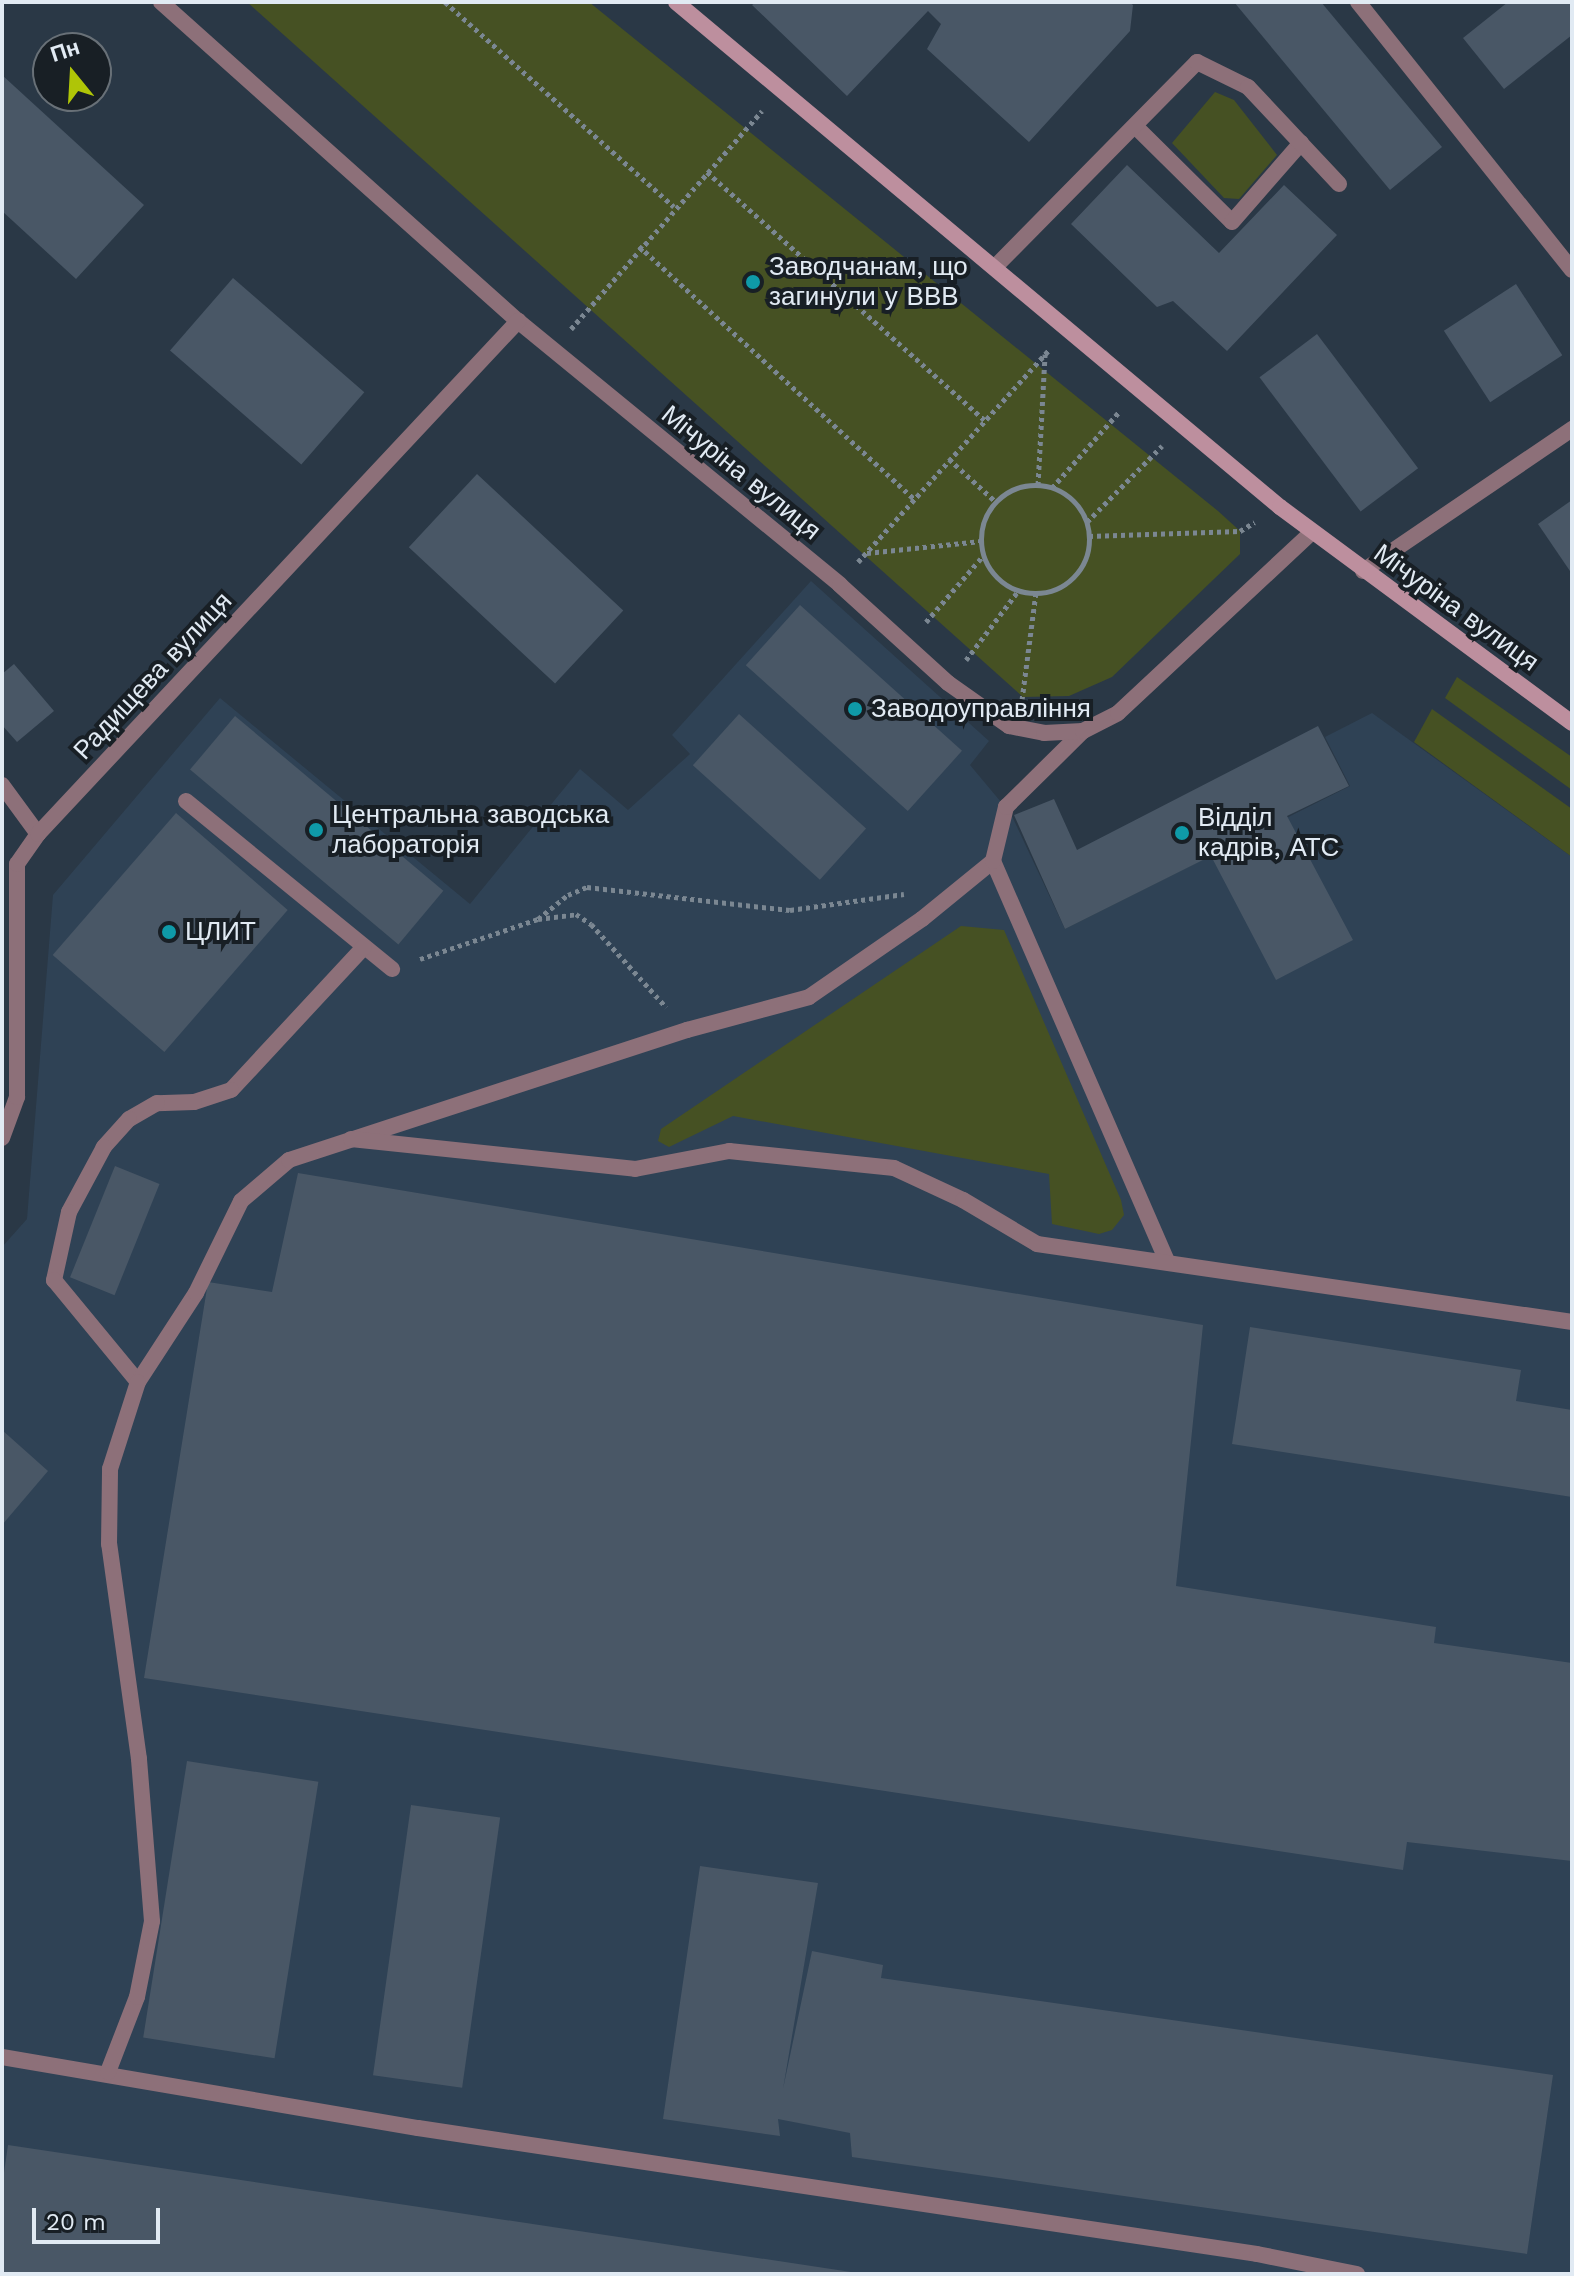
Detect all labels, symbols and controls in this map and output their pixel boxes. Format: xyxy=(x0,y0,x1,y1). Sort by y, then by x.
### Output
north arrow xyxy=(32,32,112,112)
text: Пн xyxy=(47,34,83,67)
place label: Заводчанам, що загинули у ВВВ xyxy=(769,251,968,312)
marker: Заводчанам, що загинули у ВВВ xyxy=(744,273,762,291)
street label: Мічуріна вулиця xyxy=(655,399,827,547)
street label: Мічуріна вулиця xyxy=(1368,538,1544,678)
street label: Радищева вулиця xyxy=(67,586,239,766)
place label: Заводоуправління xyxy=(871,693,1091,725)
marker: Заводоуправління xyxy=(846,700,864,718)
place label: Центральна заводська лабораторія xyxy=(332,799,609,860)
place label: Відділ кадрів, АТС xyxy=(1198,802,1339,864)
marker: Центральна заводська лабораторія xyxy=(307,821,325,839)
marker: Відділ кадрів, АТС xyxy=(1173,824,1191,842)
place label: ЦЛИТ xyxy=(185,916,256,948)
marker: ЦЛИТ xyxy=(160,923,178,941)
scale bar xyxy=(36,2192,164,2242)
text: 20 m xyxy=(46,2208,106,2236)

